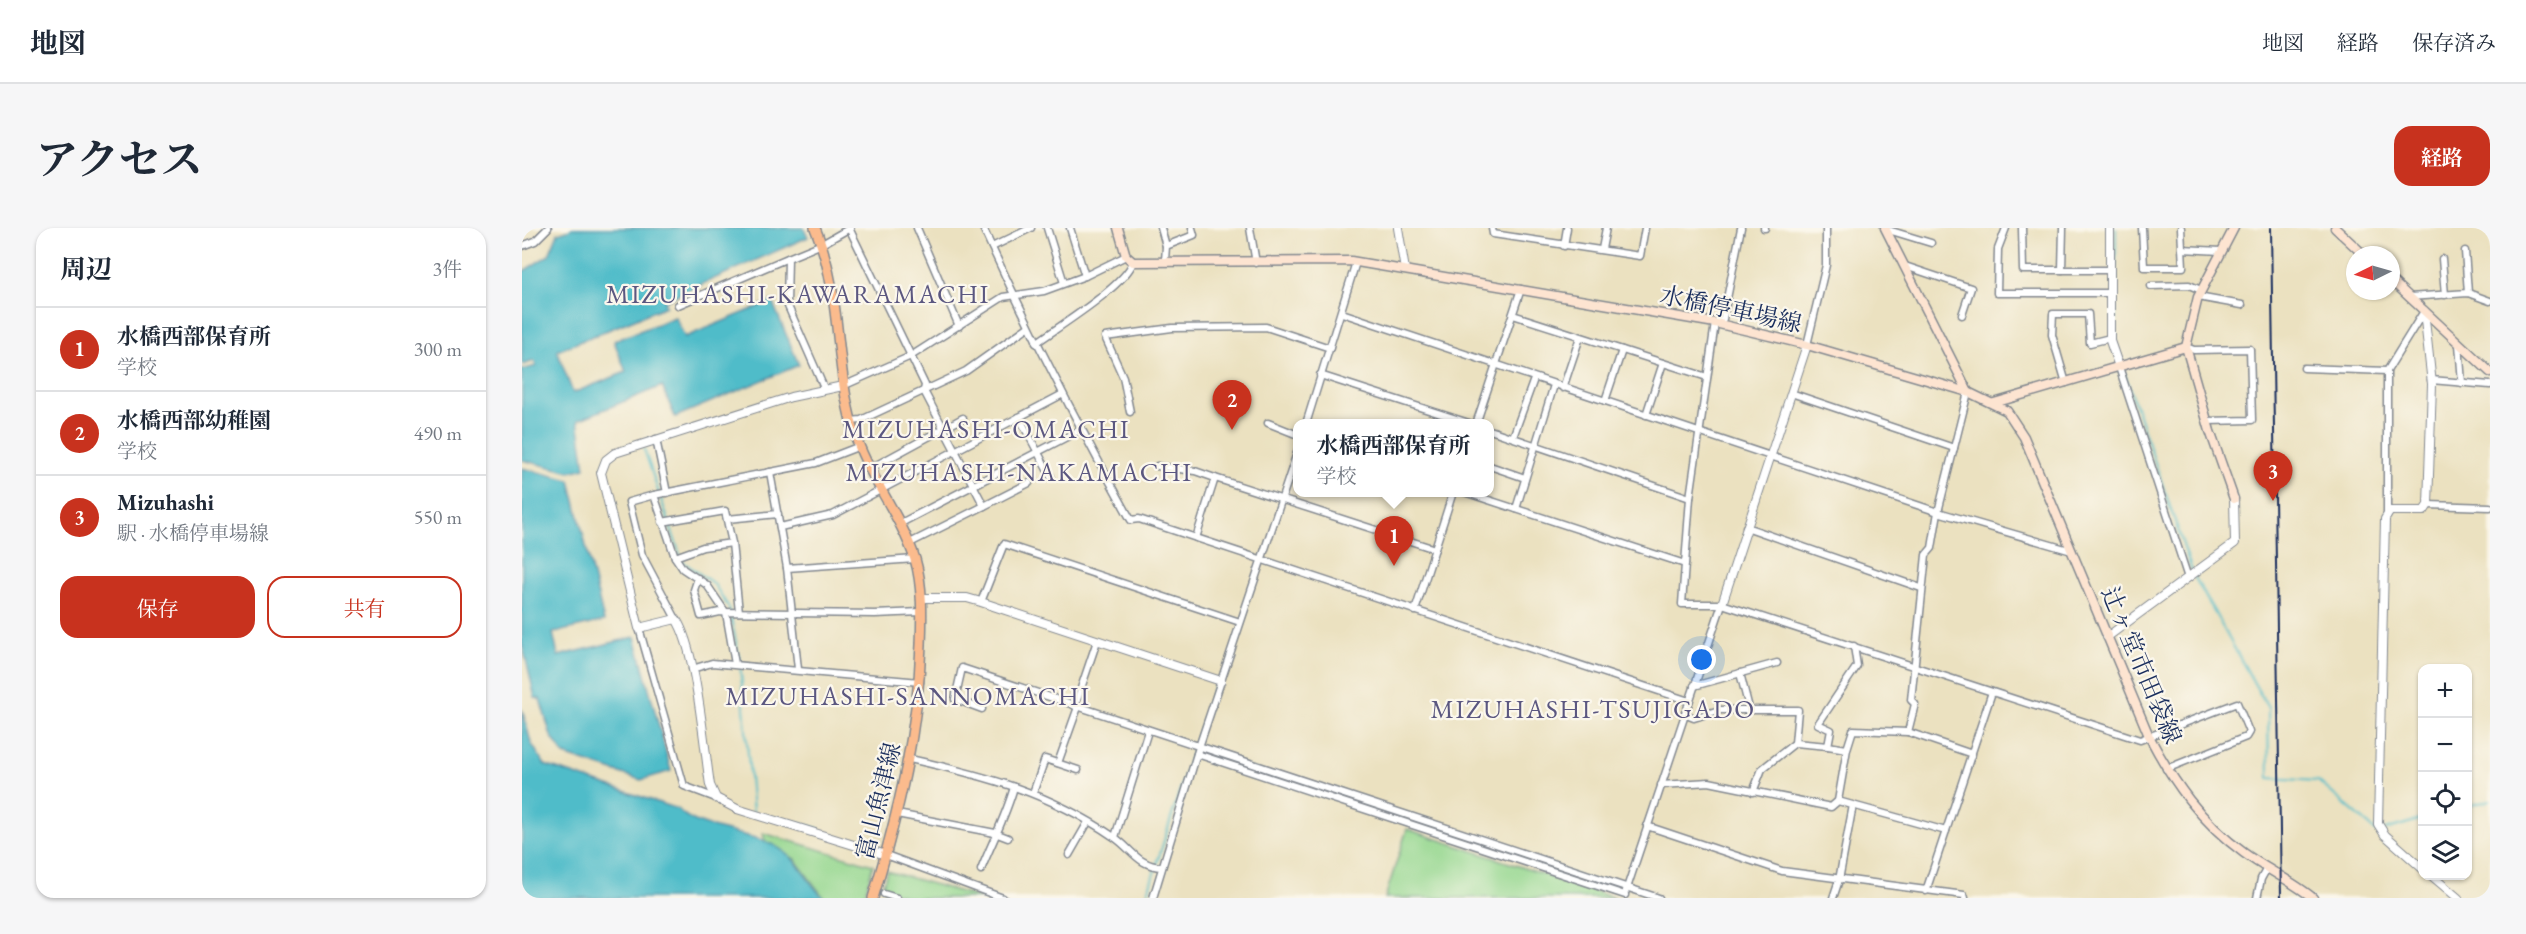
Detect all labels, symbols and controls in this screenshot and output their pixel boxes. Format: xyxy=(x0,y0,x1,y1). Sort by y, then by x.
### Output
text: 地図 xyxy=(30,25,86,61)
text: 地図 xyxy=(2262,29,2304,56)
text: 経路 xyxy=(2337,29,2379,56)
text: 保存済み xyxy=(2412,29,2496,56)
button: 経路 xyxy=(2394,126,2490,186)
text: アクセス xyxy=(36,132,203,187)
north arrow xyxy=(2346,246,2400,300)
text: 周辺 xyxy=(60,252,112,286)
text: 3件 xyxy=(432,256,462,282)
district label: MIZUHASHI-KAWARAMACHI xyxy=(606,277,990,311)
street label: 水橋停車場線 xyxy=(1657,279,1805,339)
text: 水橋西部保育所 xyxy=(117,322,271,351)
text: 1 xyxy=(74,336,85,362)
text: 300 m xyxy=(414,336,462,362)
text: 学校 xyxy=(117,354,157,380)
pin: 2 xyxy=(1212,380,1252,430)
text: 水橋西部幼稚園 xyxy=(117,406,271,435)
district label: MIZUHASHI-OMACHI xyxy=(842,412,1130,446)
popup xyxy=(1293,419,1494,497)
text: 2 xyxy=(74,420,85,446)
text: 490 m xyxy=(414,420,462,446)
text: 水橋西部保育所 xyxy=(1316,431,1471,460)
text: 学校 xyxy=(117,438,157,464)
pin: 3 xyxy=(2254,452,2292,501)
district label: MIZUHASHI-NAKAMACHI xyxy=(845,455,1193,489)
text: 学校 xyxy=(1316,463,1356,489)
text: Mizuhashi xyxy=(117,488,214,517)
text: 3 xyxy=(74,504,85,530)
text: 550 m xyxy=(414,504,462,530)
pin: 1 xyxy=(1374,516,1414,566)
text: 駅 · 水橋停車場線 xyxy=(117,520,269,546)
button: 保存 xyxy=(60,576,255,638)
button: 共有 xyxy=(267,576,462,638)
street label: 辻ヶ堂市田袋線 xyxy=(2095,582,2189,748)
your location xyxy=(1687,645,1716,674)
map controls xyxy=(2418,664,2472,880)
button: + xyxy=(2418,664,2472,718)
district label: MIZUHASHI-SANNOMACHI xyxy=(725,679,1091,713)
district label: MIZUHASHI-TSUJIGADO xyxy=(1430,692,1756,726)
button: − xyxy=(2418,718,2472,772)
street label: 富山魚津線 xyxy=(848,739,908,863)
button: locate xyxy=(2418,772,2472,826)
button: layers xyxy=(2418,826,2472,880)

